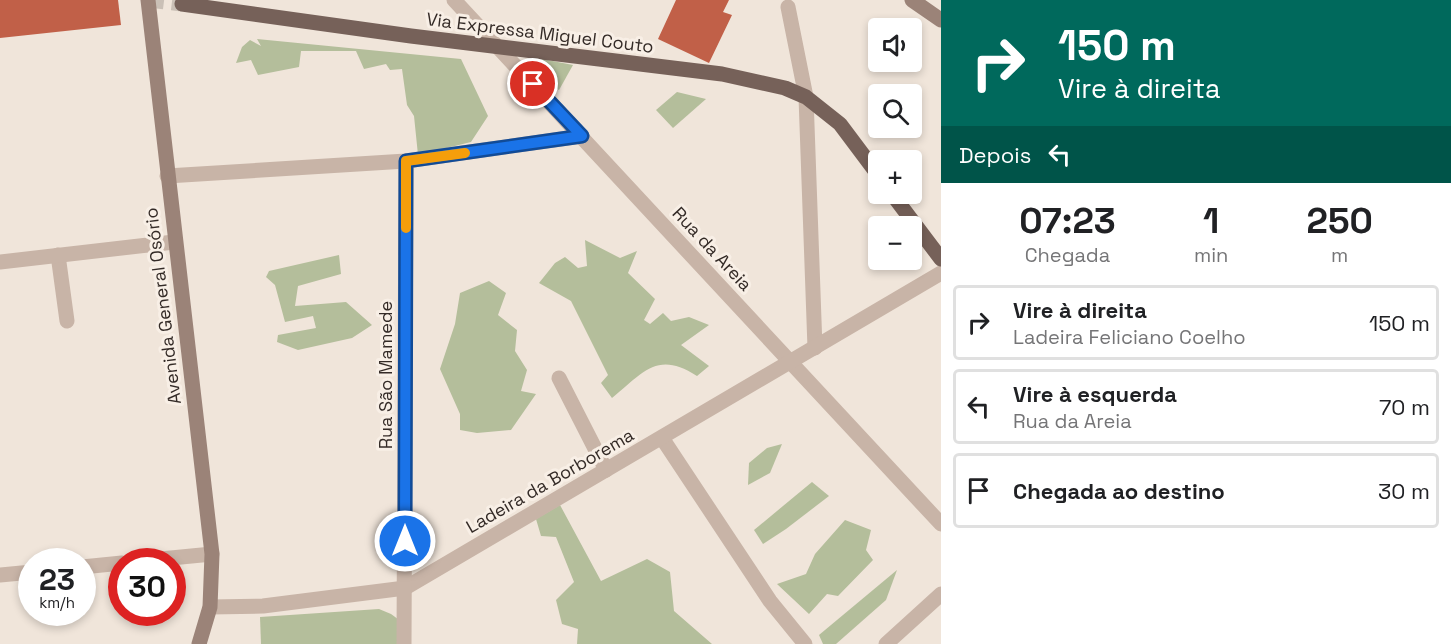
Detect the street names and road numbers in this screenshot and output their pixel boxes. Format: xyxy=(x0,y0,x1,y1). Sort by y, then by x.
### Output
street label: Via Expressa Miguel Couto xyxy=(425,7,655,58)
street label: Rua da Areia xyxy=(668,202,757,296)
street label: Avenida General Osório xyxy=(139,206,186,406)
street label: Rua São Mamede xyxy=(374,301,397,449)
street label: Ladeira da Borborema xyxy=(462,423,638,538)

